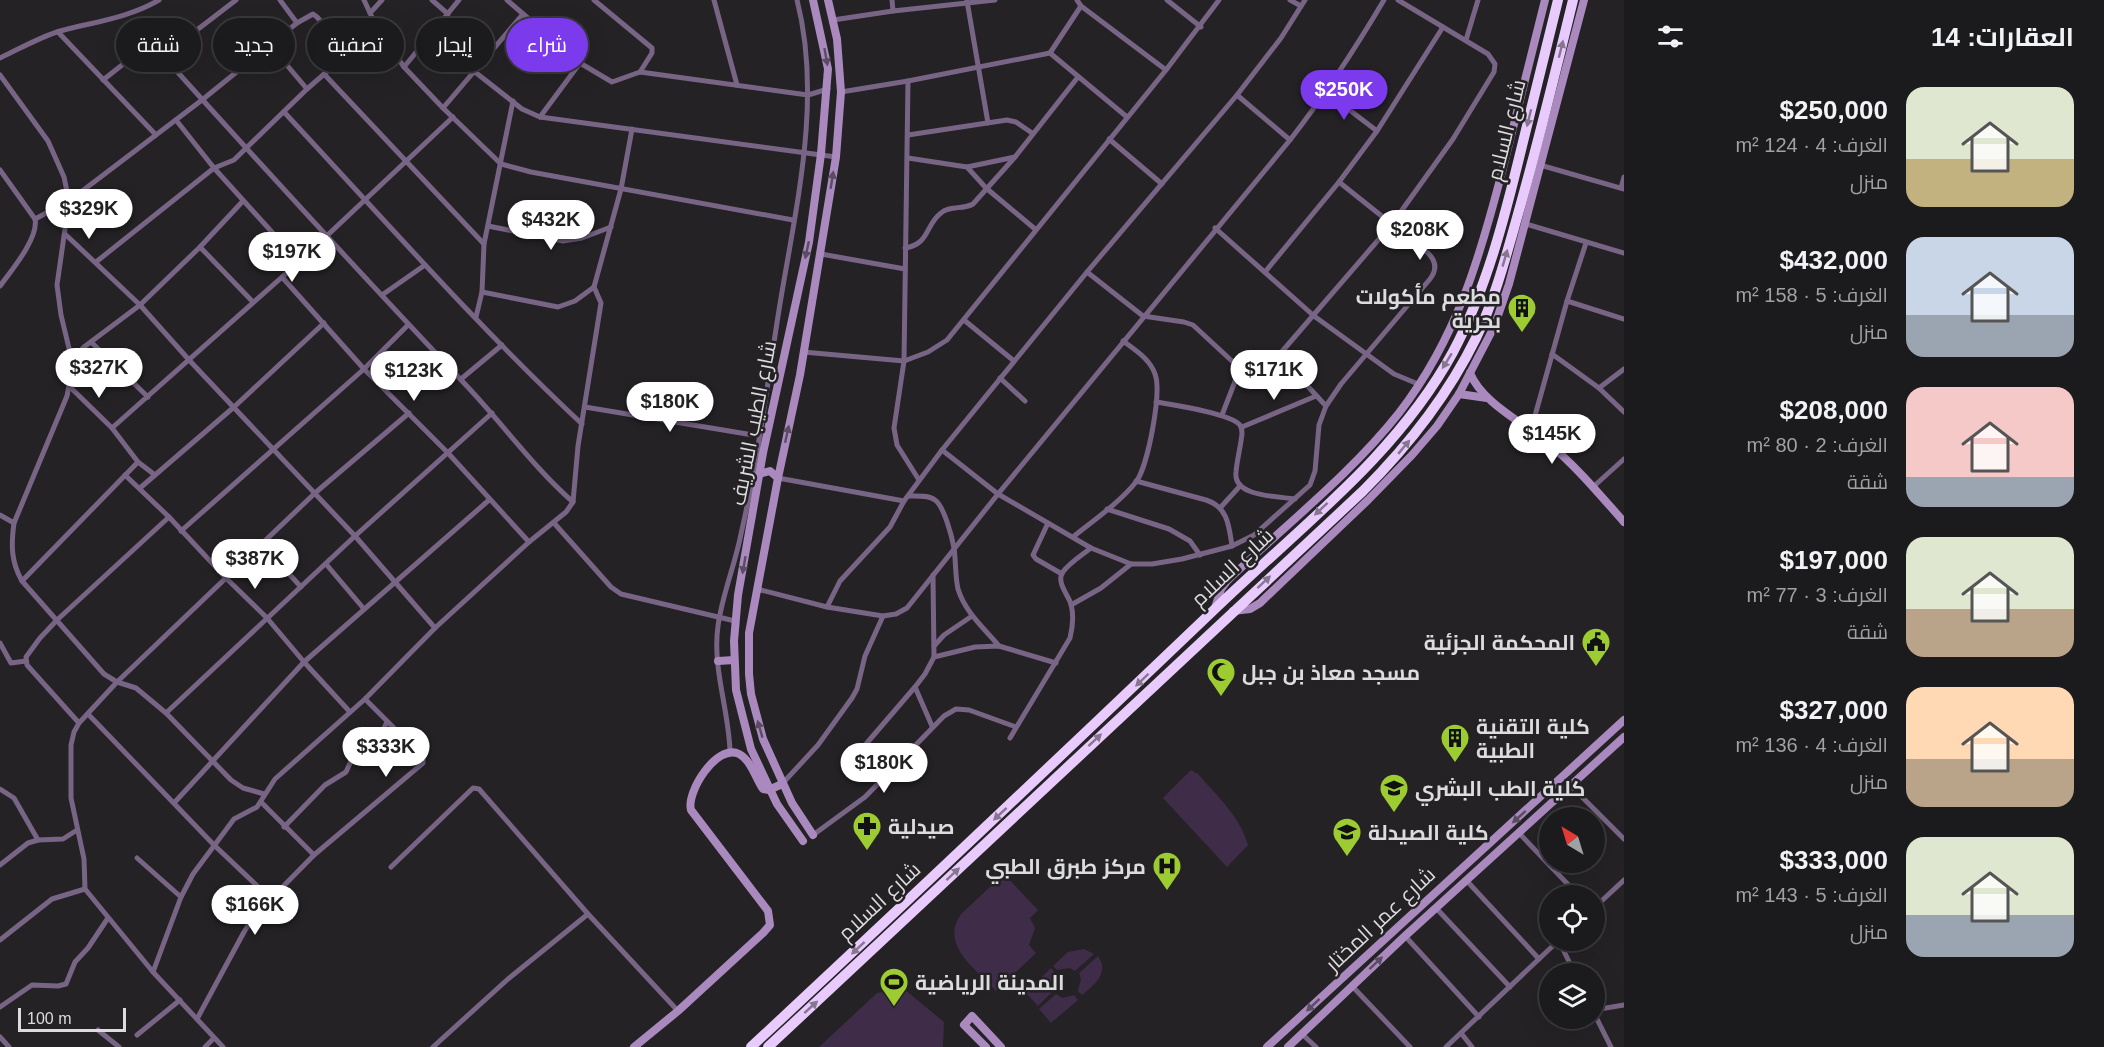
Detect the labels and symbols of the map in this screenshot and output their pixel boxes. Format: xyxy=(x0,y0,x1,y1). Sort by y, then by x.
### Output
one-way arrow xyxy=(1556,40,1566,58)
one-way arrow xyxy=(822,48,831,67)
pin: $250K xyxy=(1302,70,1386,121)
street label: شارع السلام xyxy=(1482,77,1533,184)
one-way arrow xyxy=(1524,109,1533,128)
one-way arrow xyxy=(828,171,837,190)
pin: $329K xyxy=(47,189,131,240)
pin: $432K xyxy=(509,200,593,251)
pin: $208K xyxy=(1378,210,1462,261)
pin: $197K xyxy=(250,232,334,283)
one-way arrow xyxy=(802,241,811,260)
one-way arrow xyxy=(1501,249,1510,267)
place label: مطعم مأكولات بحرية xyxy=(1356,283,1501,333)
building icon: مطعم مأكولات بحرية xyxy=(1506,292,1538,334)
street label: شارع الطيب الشريف xyxy=(726,338,783,508)
pin: $327K xyxy=(57,348,141,399)
pin: $171K xyxy=(1232,350,1316,401)
pin: $123K xyxy=(372,351,456,402)
one-way arrow xyxy=(1441,353,1452,370)
pin: $180K xyxy=(628,382,712,433)
pin: $145K xyxy=(1510,414,1594,465)
one-way arrow xyxy=(783,425,792,444)
one-way arrow xyxy=(1397,439,1411,454)
one-way arrow xyxy=(1315,502,1329,516)
street label: شارع السلام xyxy=(1186,523,1280,613)
pin: $387K xyxy=(213,539,297,590)
one-way arrow xyxy=(739,556,748,575)
one-way arrow xyxy=(1256,576,1271,589)
public building icon: المحكمة الجزئية xyxy=(1580,626,1612,668)
place label: المحكمة الجزئية xyxy=(1424,631,1575,655)
mosque icon: مسجد معاذ بن جبل xyxy=(1205,656,1237,698)
place label: مسجد معاذ بن جبل xyxy=(1242,661,1420,685)
one-way arrow xyxy=(1135,673,1149,687)
place label: كلية التقنية الطبية xyxy=(1476,715,1590,763)
one-way arrow xyxy=(755,720,764,738)
building icon: كلية التقنية الطبية xyxy=(1439,722,1471,764)
pin: $333K xyxy=(344,727,428,778)
one-way arrow xyxy=(1088,733,1103,747)
pin: $180K xyxy=(842,743,926,794)
school or university icon: كلية الطب البشري xyxy=(1378,772,1410,814)
place label: كلية الطب البشري xyxy=(1415,777,1585,806)
one-way arrow xyxy=(993,807,1007,821)
north arrow xyxy=(1539,807,1605,873)
one-way arrow xyxy=(1512,809,1526,823)
pharmacy icon: صيدلية xyxy=(851,810,883,852)
place label: صيدلية xyxy=(888,815,955,839)
school or university icon: كلية الصيدلة xyxy=(1331,816,1363,858)
place label: كلية الصيدلة xyxy=(1368,821,1489,845)
hospital icon: مركز طبرق الطبي xyxy=(1151,850,1183,892)
place label: مركز طبرق الطبي xyxy=(985,855,1146,884)
street label: شارع السلام xyxy=(833,857,927,947)
street label: شارع عمر المختار xyxy=(1320,862,1442,979)
one-way arrow xyxy=(946,867,960,881)
pin: $166K xyxy=(213,885,297,936)
one-way arrow xyxy=(850,941,865,955)
one-way arrow xyxy=(1368,957,1382,971)
sports icon: المدينة الرياضية xyxy=(878,966,910,1008)
place label: المدينة الرياضية xyxy=(915,971,1065,995)
one-way arrow xyxy=(1306,998,1321,1011)
one-way arrow xyxy=(804,1001,818,1015)
scale bar xyxy=(18,1005,126,1032)

